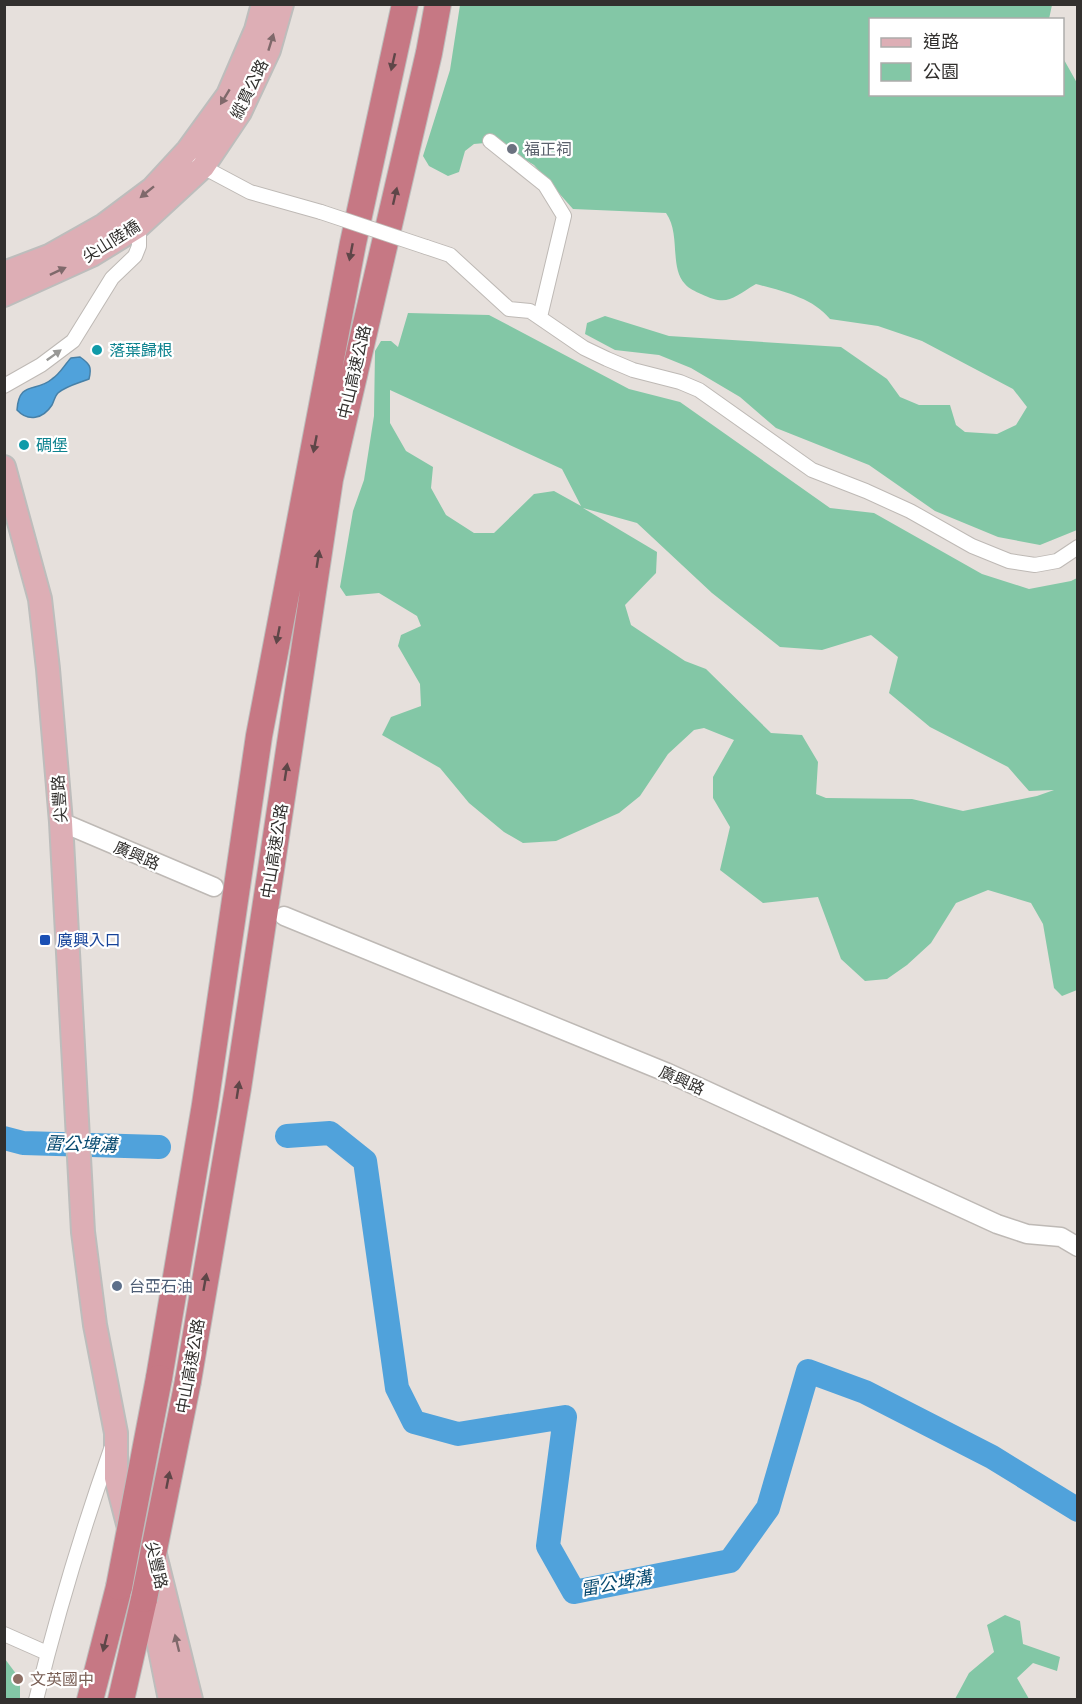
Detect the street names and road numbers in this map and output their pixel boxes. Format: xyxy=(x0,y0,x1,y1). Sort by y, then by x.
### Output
street label: 縱貫公路 xyxy=(226,56,272,122)
street label: 尖山陸橋 xyxy=(79,216,143,266)
street label: 中山高速公路 xyxy=(333,323,375,421)
street label: 尖豐路 xyxy=(47,774,71,824)
street label: 中山高速公路 xyxy=(257,802,291,900)
street label: 廣興路 xyxy=(111,836,163,874)
street label: 廣興路 xyxy=(656,1061,708,1099)
street label: 中山高速公路 xyxy=(172,1317,208,1415)
street label: 尖豐路 xyxy=(142,1539,172,1591)

